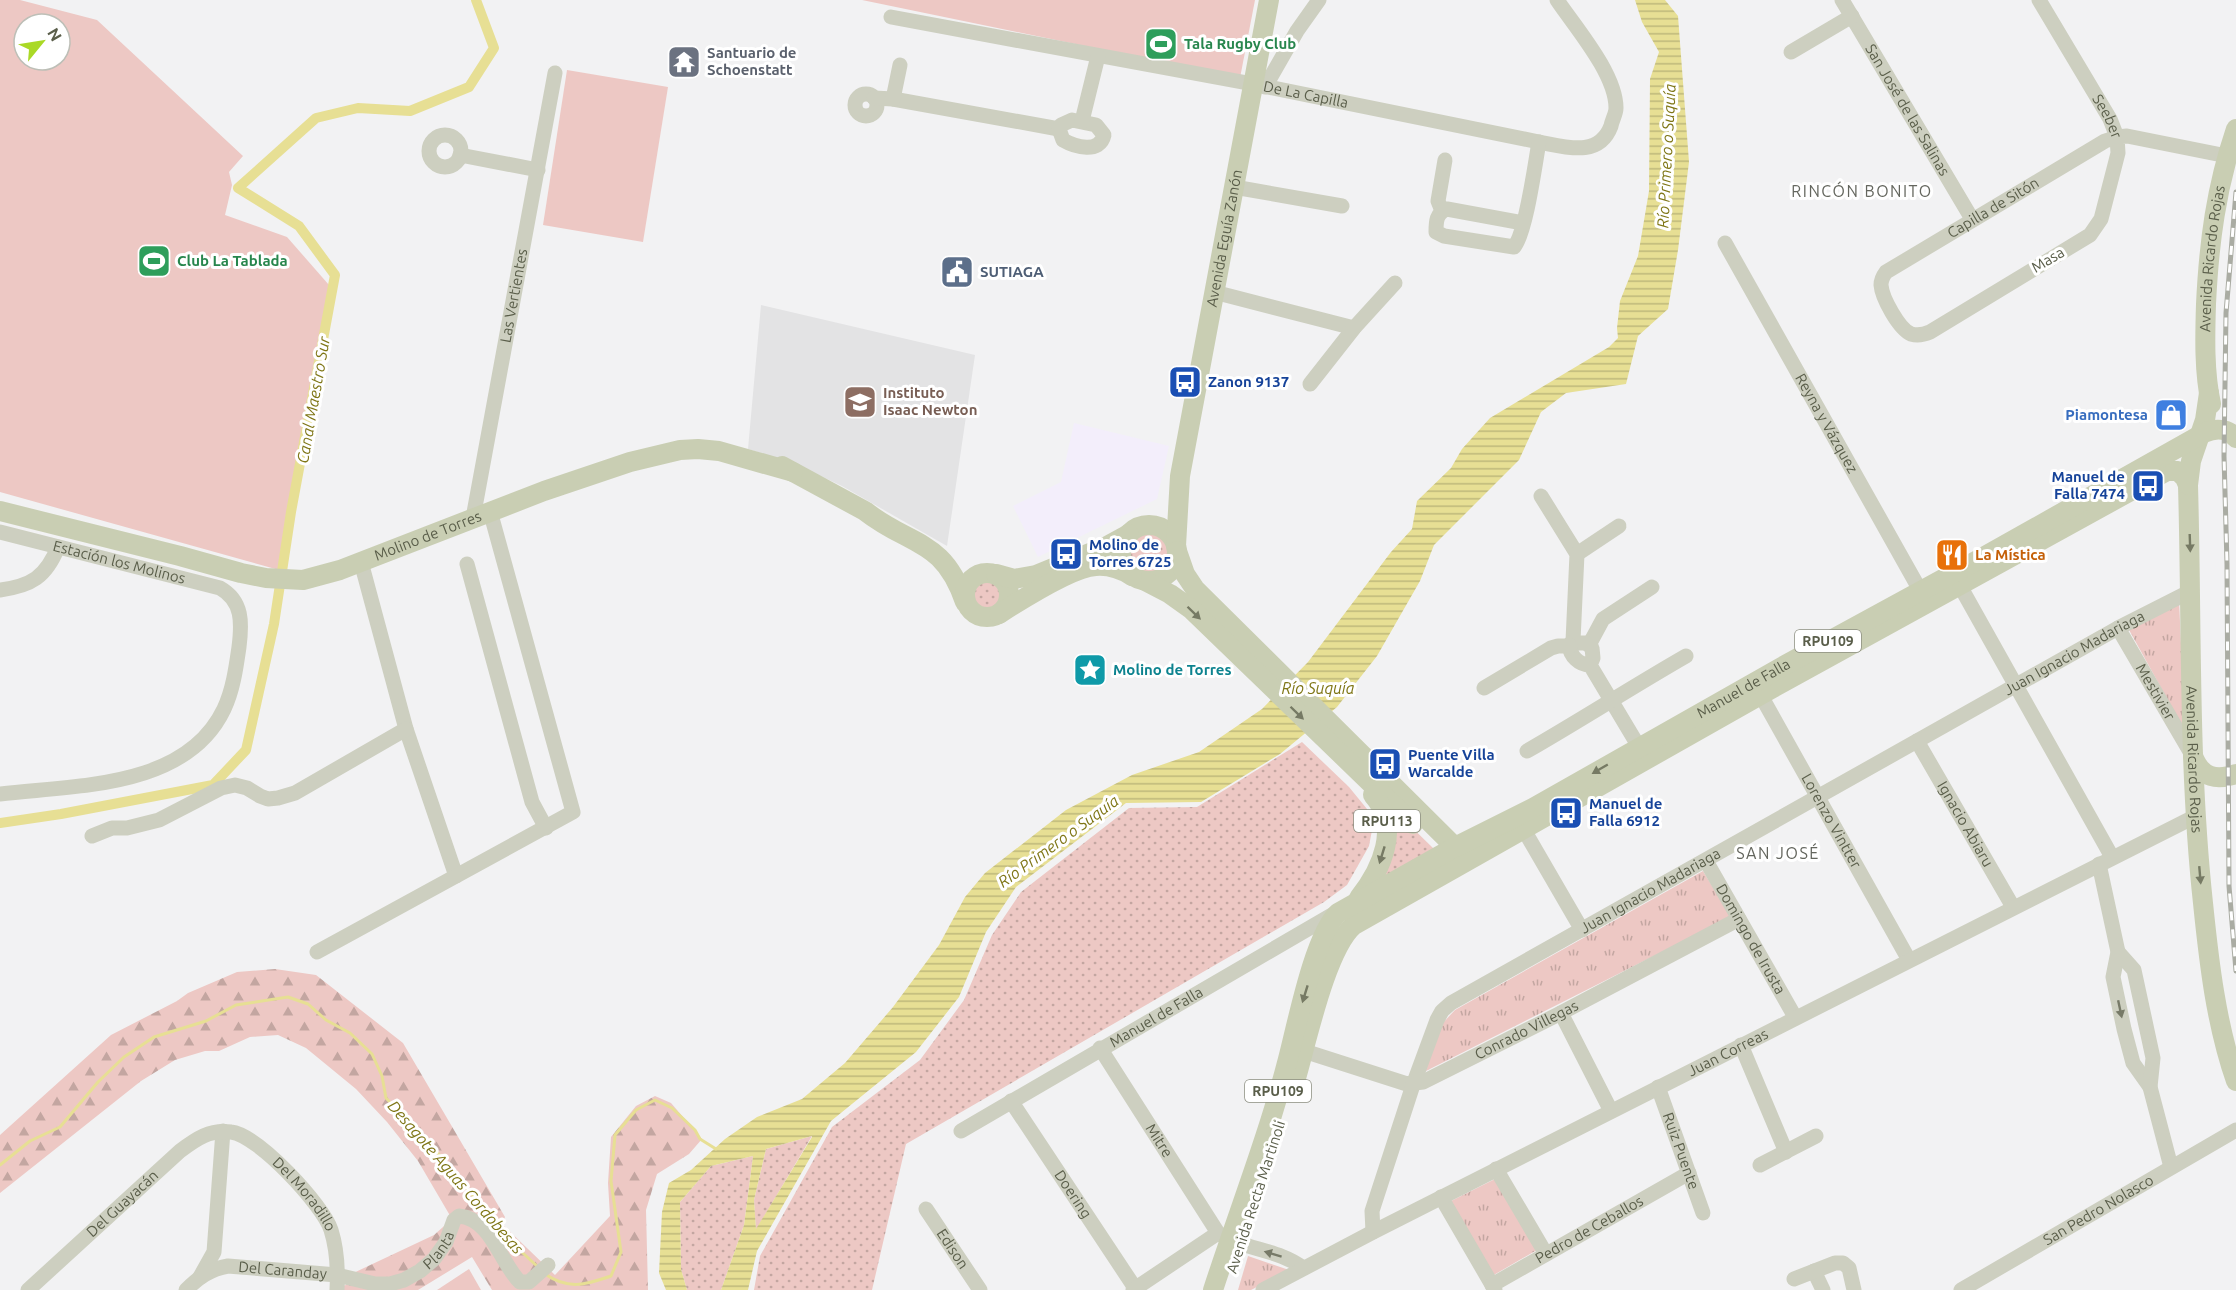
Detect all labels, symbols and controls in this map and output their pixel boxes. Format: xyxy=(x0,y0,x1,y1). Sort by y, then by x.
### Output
north arrow xyxy=(12,12,72,72)
text: N xyxy=(44,25,66,44)
sports icon: Tala Rugby Club xyxy=(1143,26,1179,62)
place label: Tala Rugby Club xyxy=(1184,35,1296,52)
street label: San José de las Salinas xyxy=(1862,41,1953,179)
temple icon: Santuario de Schoenstatt xyxy=(666,44,702,80)
place label: Santuario de Schoenstatt xyxy=(707,44,797,78)
street label: De La Capilla xyxy=(1262,77,1350,111)
water label: Río Primero o Suquía xyxy=(1653,83,1679,229)
street label: Seeber xyxy=(2089,91,2126,141)
street label: Avenida Eguía Zanón xyxy=(1203,168,1245,308)
street label: Capilla de Sitón xyxy=(1944,174,2042,241)
district label: RINCÓN BONITO xyxy=(1791,181,1933,200)
street label: Avenida Ricardo Rojas xyxy=(2196,184,2228,332)
sports icon: Club La Tablada xyxy=(136,243,172,279)
street label: Masa xyxy=(2028,243,2067,276)
street label: Las Vertientes xyxy=(496,247,530,344)
place label: Club La Tablada xyxy=(177,252,288,269)
public building icon: SUTIAGA xyxy=(939,254,975,290)
place label: SUTIAGA xyxy=(980,263,1044,280)
water label: Canal Maestro Sur xyxy=(293,334,333,465)
bus stop icon: Zanon 9137 xyxy=(1167,364,1203,400)
street label: Reyna y Vázquez xyxy=(1792,370,1862,476)
place label: Zanon 9137 xyxy=(1208,373,1289,390)
school or university icon: Instituto Isaac Newton xyxy=(842,384,878,420)
place label: Instituto Isaac Newton xyxy=(883,384,977,418)
shop icon: Piamontesa xyxy=(2153,397,2189,433)
place label: Piamontesa xyxy=(2065,406,2148,423)
place label: Manuel de Falla 7474 xyxy=(2052,468,2125,502)
bus stop icon: Manuel de Falla 7474 xyxy=(2130,468,2166,504)
street label: Molino de Torres xyxy=(372,507,484,564)
one-way arrow xyxy=(2185,534,2194,553)
bus stop icon: Molino de Torres 6725 xyxy=(1048,536,1084,572)
place label: Molino de Torres 6725 xyxy=(1089,536,1171,570)
street label: Estación los Molinos xyxy=(51,537,187,587)
restaurant icon: La Mística xyxy=(1934,537,1970,573)
place label: La Mística xyxy=(1975,546,2046,563)
one-way arrow xyxy=(1186,605,1200,619)
street label: Juan Ignacio Madariaga xyxy=(2001,607,2147,698)
road number: RPU109 xyxy=(1795,630,1861,652)
place icon: Molino de Torres xyxy=(1072,652,1108,688)
street label: Manuel de Falla xyxy=(1694,655,1793,721)
street label: Mestivier xyxy=(2133,660,2179,723)
place label: Molino de Torres xyxy=(1113,661,1232,678)
water label: Río Suquía xyxy=(1282,679,1355,697)
street label: Avenida Ricardo Rojas xyxy=(2183,685,2206,833)
one-way arrow xyxy=(1290,705,1304,719)
bus stop icon: Puente Villa Warcalde xyxy=(1367,746,1403,782)
place label: Puente Villa Warcalde xyxy=(1408,746,1495,780)
one-way arrow xyxy=(1591,764,1608,774)
street label: Lorenzo Vintter xyxy=(1798,770,1865,872)
street label: Ignacio Abiaru xyxy=(1934,778,1997,870)
water label: Río Primero o Suquía xyxy=(994,791,1122,891)
bus stop icon: Manuel de Falla 6912 xyxy=(1548,795,1584,831)
place label: Manuel de Falla 6912 xyxy=(1589,795,1662,829)
road number: RPU113 xyxy=(1354,810,1420,832)
district label: SAN JOSÉ xyxy=(1736,842,1820,862)
street label: Juan Ignacio Madariaga xyxy=(1577,844,1723,937)
one-way arrow xyxy=(1377,846,1386,864)
one-way arrow xyxy=(2195,866,2205,885)
street label: Domingo de Irusta xyxy=(1713,881,1789,997)
street label: Manuel de Falla xyxy=(1107,983,1206,1051)
one-way arrow xyxy=(1300,986,1309,1004)
street label: Conrado Villegas xyxy=(1472,997,1581,1063)
one-way arrow xyxy=(2115,1000,2125,1019)
street label: Juan Correas xyxy=(1685,1025,1771,1079)
road number: RPU109 xyxy=(1245,1080,1311,1102)
water label: Desagote Aguas Cordobesas xyxy=(385,1097,528,1258)
street label: Ruiz Puente xyxy=(1660,1110,1703,1192)
street label: Avenida Recta Martinoli xyxy=(1223,1118,1288,1275)
street label: Mitre xyxy=(1143,1120,1177,1160)
street label: Del Moradillo xyxy=(269,1153,340,1234)
street label: Del Guayacán xyxy=(83,1166,161,1240)
street label: Doering xyxy=(1051,1167,1095,1221)
street label: San Pedro Nolasco xyxy=(2040,1171,2156,1248)
street label: Pedro de Ceballos xyxy=(1532,1192,1646,1267)
street label: Edison xyxy=(934,1225,972,1272)
street label: Planta xyxy=(419,1229,457,1272)
one-way arrow xyxy=(1264,1249,1282,1258)
street label: Del Caranday xyxy=(238,1258,328,1282)

